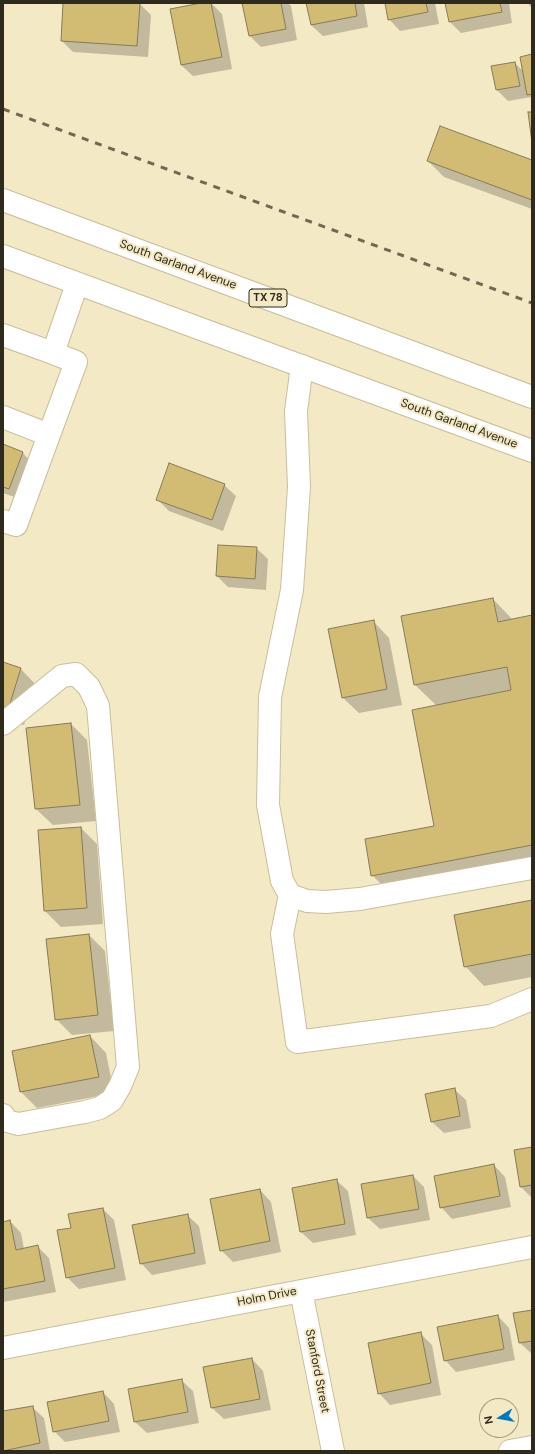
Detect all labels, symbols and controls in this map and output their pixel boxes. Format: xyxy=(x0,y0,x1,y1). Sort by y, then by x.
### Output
street label: South Garland Avenue xyxy=(118,237,238,293)
road number: TX 78 xyxy=(249,289,287,307)
street label: South Garland Avenue xyxy=(399,396,519,452)
street label: Holm Drive xyxy=(236,1284,298,1310)
street label: Stanford Street xyxy=(302,1328,332,1414)
north arrow xyxy=(479,1398,519,1438)
text: N xyxy=(481,1415,496,1425)

